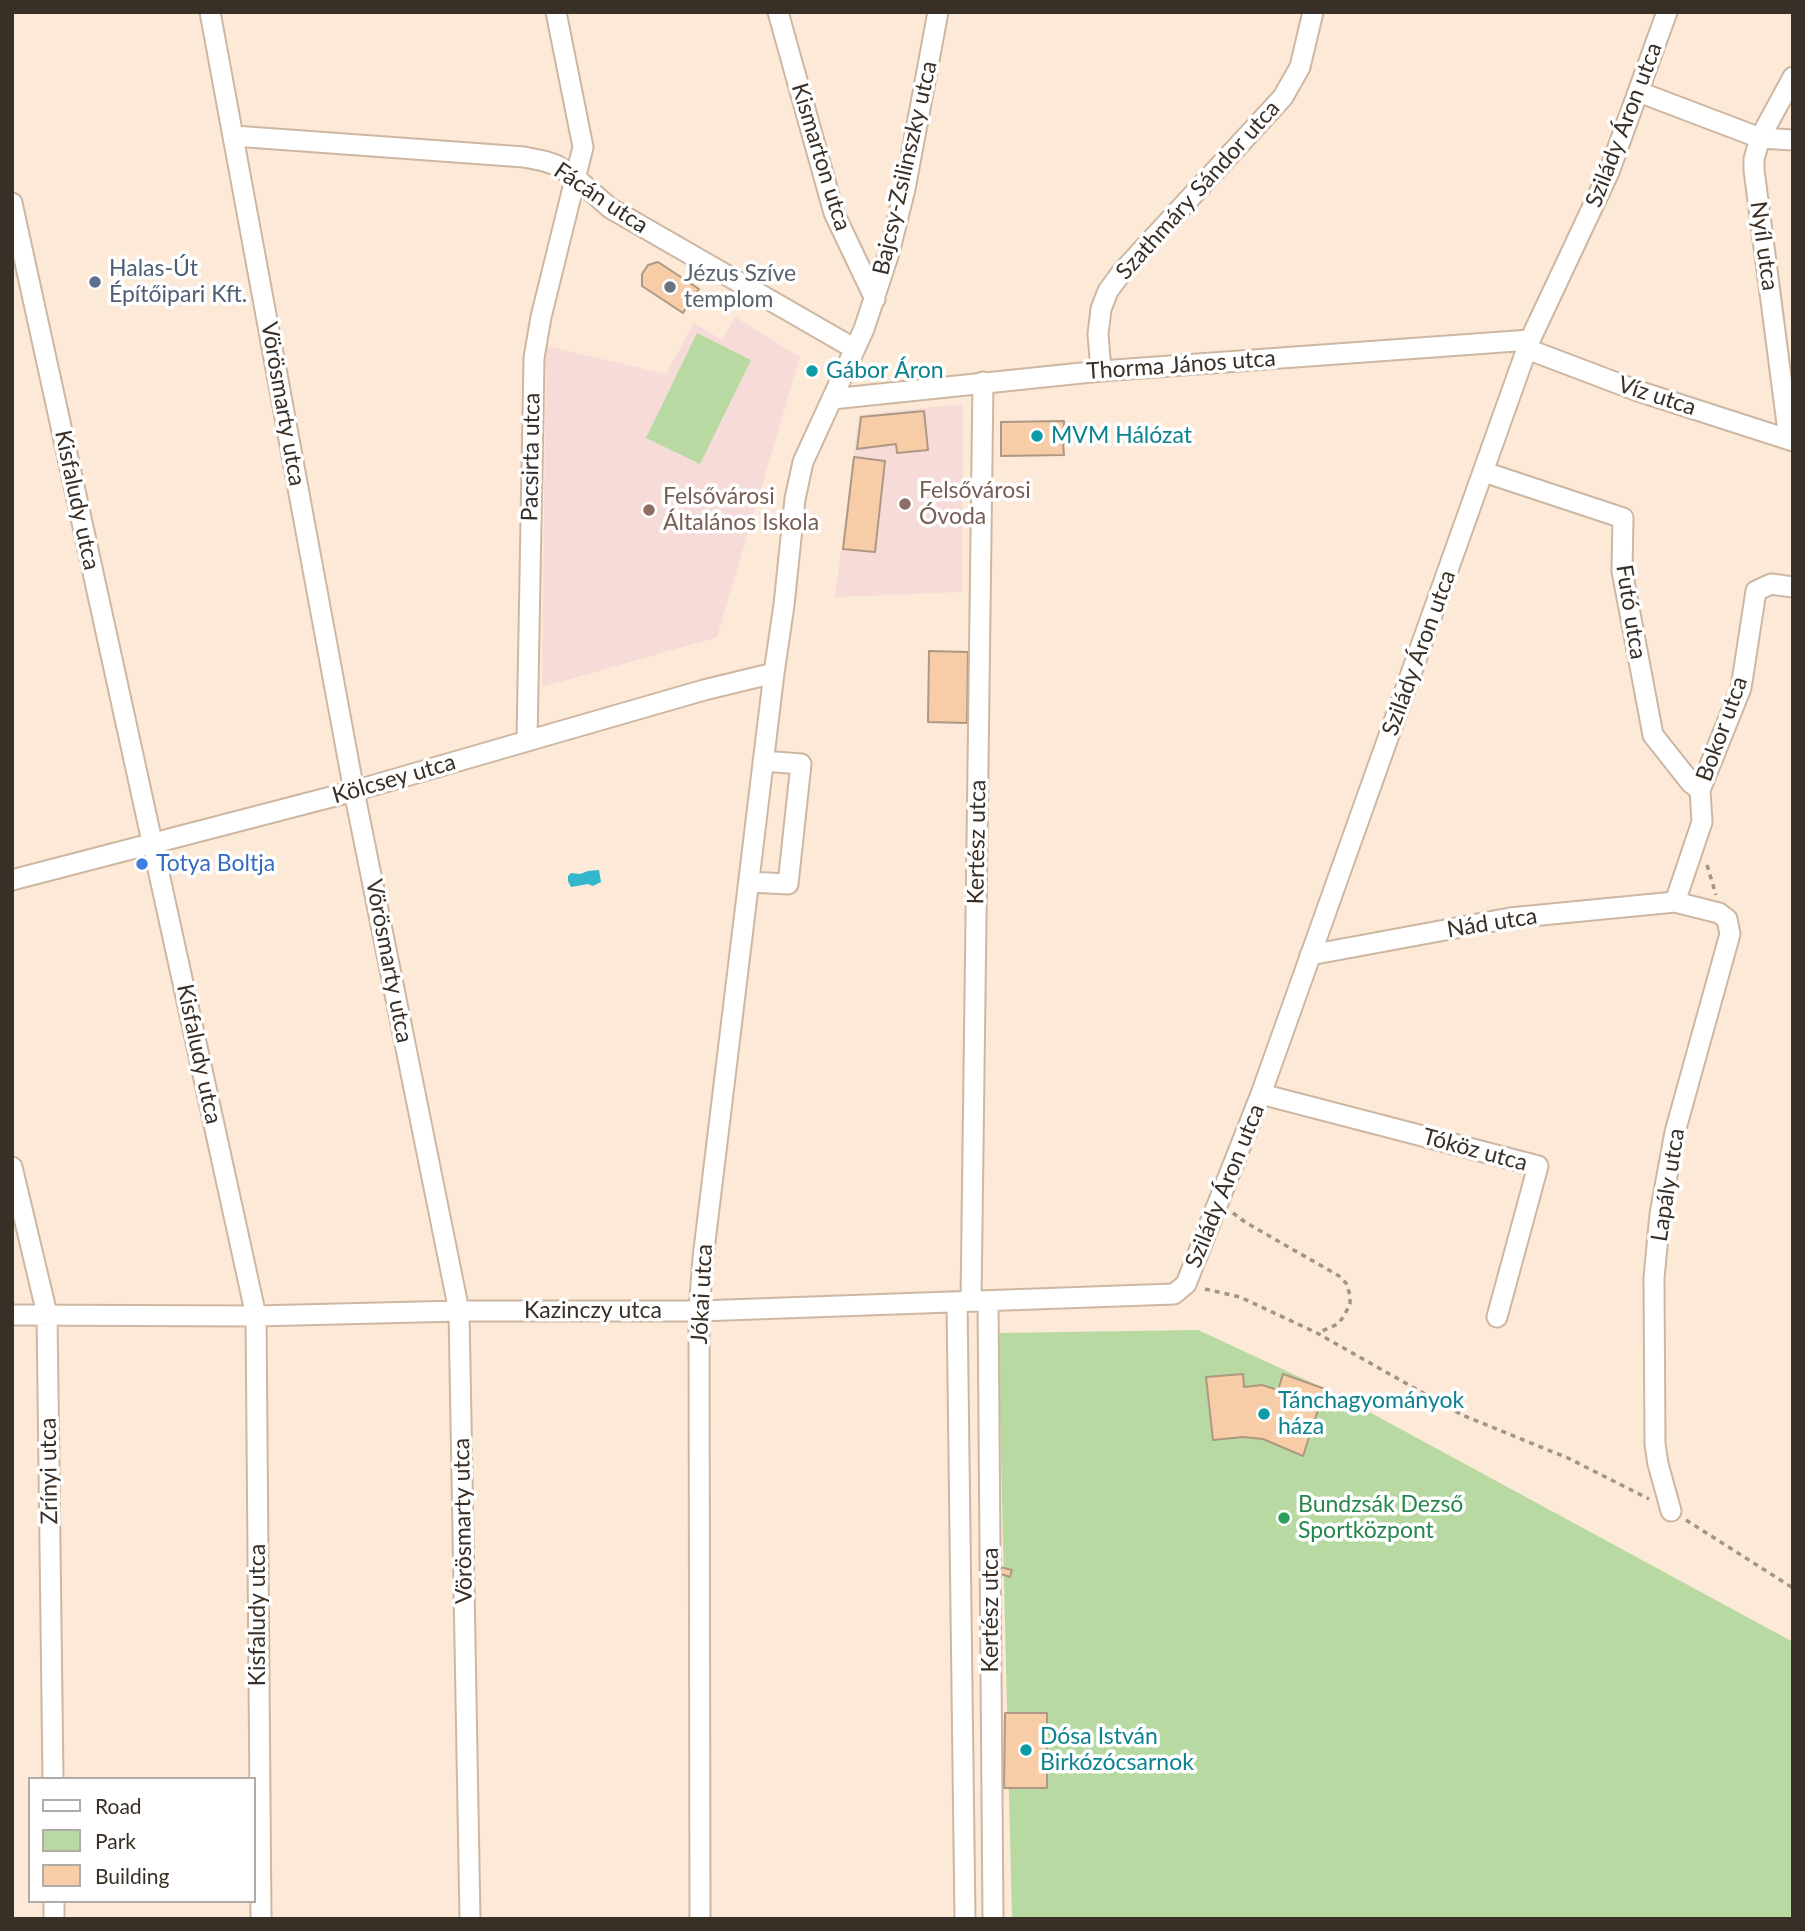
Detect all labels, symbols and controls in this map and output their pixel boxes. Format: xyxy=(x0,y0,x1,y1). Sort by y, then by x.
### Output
street label: Szilády Áron utca xyxy=(1580,39,1668,211)
street label: Bajcsy-Zsilinszky utca xyxy=(867,58,943,278)
street label: Kismarton utca xyxy=(785,80,857,234)
street label: Szathmáry Sándor utca xyxy=(1110,95,1286,285)
street label: Fácán utca xyxy=(549,157,653,239)
street label: Nyíl utca xyxy=(1744,200,1784,292)
place label: Halas-Út Építőipari Kft. xyxy=(109,255,247,309)
place label: Jézus Szíve templom xyxy=(684,260,796,314)
marker: Halas-Út Építőipari Kft. xyxy=(87,274,103,290)
marker: Jézus Szíve templom xyxy=(662,279,678,295)
street label: Vörösmarty utca xyxy=(255,320,311,488)
street label: Thorma János utca xyxy=(1085,345,1277,385)
place label: Gábor Áron xyxy=(826,357,944,385)
marker: Gábor Áron xyxy=(804,363,820,379)
street label: Víz utca xyxy=(1615,370,1699,422)
street label: Pacsirta utca xyxy=(516,392,546,522)
place label: MVM Hálózat xyxy=(1051,422,1192,450)
street label: Kisfaludy utca xyxy=(49,427,105,573)
marker: MVM Hálózat xyxy=(1029,428,1045,444)
place label: Felsővárosi Óvoda xyxy=(919,477,1031,531)
place label: Felsővárosi Általános Iskola xyxy=(663,483,819,537)
marker: Felsővárosi Óvoda xyxy=(897,496,913,512)
marker: Felsővárosi Általános Iskola xyxy=(641,502,657,518)
street label: Futó utca xyxy=(1610,563,1652,661)
street label: Szilády Áron utca xyxy=(1376,566,1462,740)
street label: Bokor utca xyxy=(1690,673,1754,785)
street label: Kölcsey utca xyxy=(329,748,459,810)
street label: Kertész utca xyxy=(962,779,992,905)
place label: Totya Boltja xyxy=(156,850,275,878)
marker: Totya Boltja xyxy=(134,856,150,872)
street label: Vörösmarty utca xyxy=(360,877,418,1045)
street label: Nád utca xyxy=(1445,902,1539,944)
street label: Kisfaludy utca xyxy=(171,981,227,1127)
street label: Szilády Áron utca xyxy=(1180,1100,1270,1272)
street label: Tóköz utca xyxy=(1420,1123,1530,1177)
street label: Lapály utca xyxy=(1645,1126,1691,1244)
street label: Jókai utca xyxy=(686,1243,718,1345)
street label: Kazinczy utca xyxy=(524,1297,662,1325)
place label: Tánchagyományok háza xyxy=(1278,1387,1464,1441)
marker: Tánchagyományok háza xyxy=(1256,1406,1272,1422)
street label: Zrínyi utca xyxy=(34,1417,64,1525)
street label: Vörösmarty utca xyxy=(448,1438,478,1604)
place label: Bundzsák Dezső Sportközpont xyxy=(1298,1491,1463,1545)
marker: Bundzsák Dezső Sportközpont xyxy=(1276,1510,1292,1526)
street label: Kisfaludy utca xyxy=(244,1544,272,1686)
street label: Kertész utca xyxy=(977,1548,1005,1672)
place label: Dósa István Birkózócsarnok xyxy=(1040,1723,1194,1777)
marker: Dósa István Birkózócsarnok xyxy=(1018,1742,1034,1758)
legend xyxy=(28,1777,256,1903)
text: Road xyxy=(95,1793,142,1818)
text: Park xyxy=(95,1828,136,1853)
text: Building xyxy=(95,1863,170,1888)

